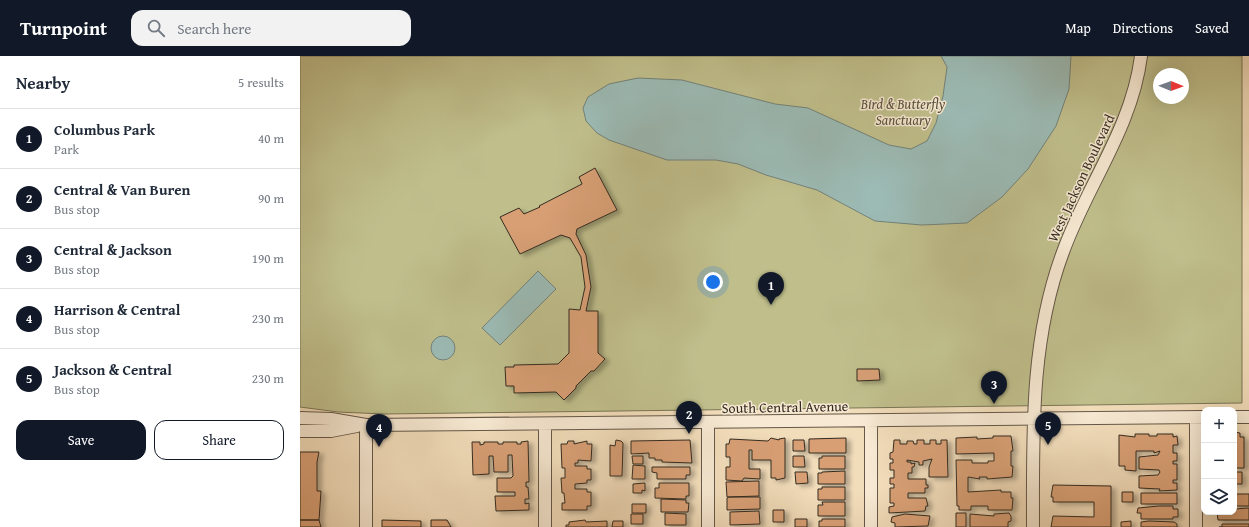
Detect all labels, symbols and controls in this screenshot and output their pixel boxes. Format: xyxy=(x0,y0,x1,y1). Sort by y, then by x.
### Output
search box xyxy=(131,10,411,46)
text: Turnpoint xyxy=(20,14,107,42)
icon: search xyxy=(145,17,167,39)
text: Search here xyxy=(177,18,251,39)
text: Map xyxy=(1065,18,1091,38)
text: Directions xyxy=(1113,18,1173,38)
text: Saved xyxy=(1195,18,1229,38)
north arrow xyxy=(1153,68,1189,104)
text: Nearby xyxy=(16,70,70,95)
text: 5 results xyxy=(238,73,284,92)
park label: Bird & Butterfly Sanctuary xyxy=(860,94,946,130)
street label: West Jackson Boulevard xyxy=(1043,110,1120,245)
text: Columbus Park xyxy=(54,119,155,140)
text: 1 xyxy=(26,129,32,148)
text: 40 m xyxy=(258,129,284,148)
text: Park xyxy=(54,140,79,159)
text: Central & Van Buren xyxy=(54,179,190,200)
text: 2 xyxy=(26,189,32,208)
text: 90 m xyxy=(258,189,284,208)
text: Bus stop xyxy=(54,200,100,219)
text: Central & Jackson xyxy=(54,239,172,260)
text: 3 xyxy=(26,249,32,268)
text: 190 m xyxy=(252,249,284,268)
text: Bus stop xyxy=(54,260,100,279)
your location xyxy=(703,272,723,292)
pin: 1 xyxy=(758,272,784,305)
text: Harrison & Central xyxy=(54,299,180,320)
text: 4 xyxy=(26,309,32,328)
text: 230 m xyxy=(252,309,284,328)
text: Bus stop xyxy=(54,320,100,339)
text: Jackson & Central xyxy=(54,359,172,380)
text: 5 xyxy=(26,369,32,388)
text: 230 m xyxy=(252,369,284,388)
pin: 3 xyxy=(981,371,1007,404)
text: Bus stop xyxy=(54,380,100,399)
street label: South Central Avenue xyxy=(721,396,849,418)
pin: 2 xyxy=(676,401,702,434)
map controls xyxy=(1201,407,1237,515)
button: + xyxy=(1201,407,1237,443)
pin: 5 xyxy=(1035,412,1061,445)
pin: 4 xyxy=(366,414,392,447)
button: Save xyxy=(16,420,146,460)
button: Share xyxy=(154,420,284,460)
button: − xyxy=(1201,443,1237,479)
button: layers xyxy=(1201,479,1237,515)

